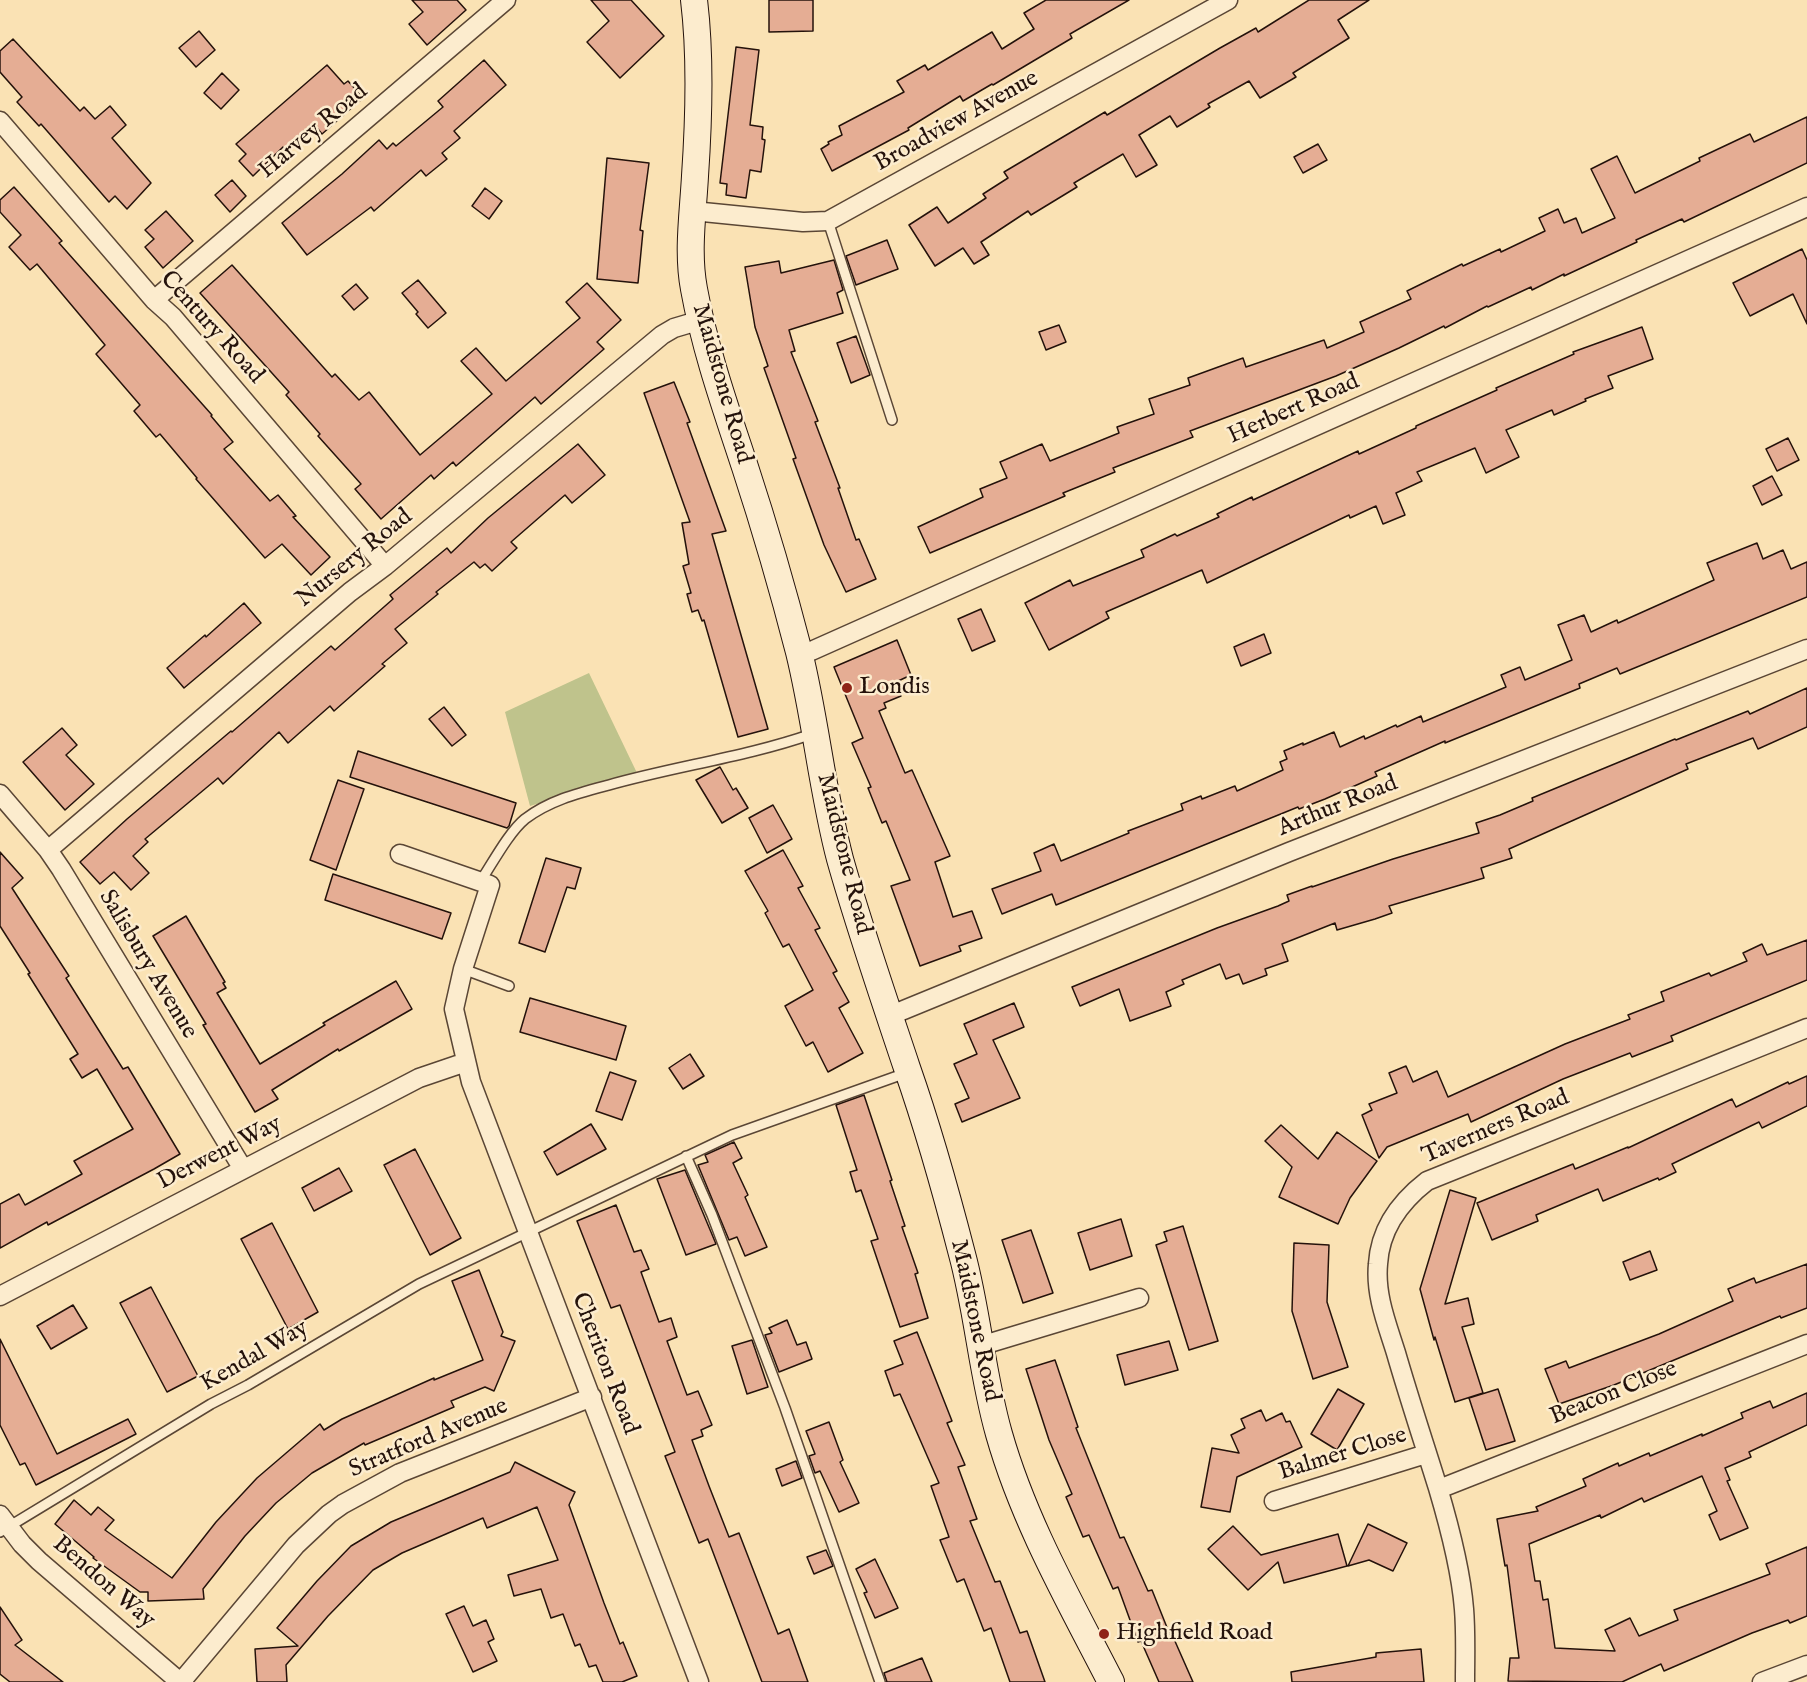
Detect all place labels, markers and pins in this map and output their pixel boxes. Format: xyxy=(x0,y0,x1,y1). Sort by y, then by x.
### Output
place label: Londis xyxy=(859,674,930,702)
marker: Londis xyxy=(840,681,854,695)
place label: Highfield Road xyxy=(1116,1620,1273,1648)
marker: Highfield Road xyxy=(1097,1627,1111,1641)

